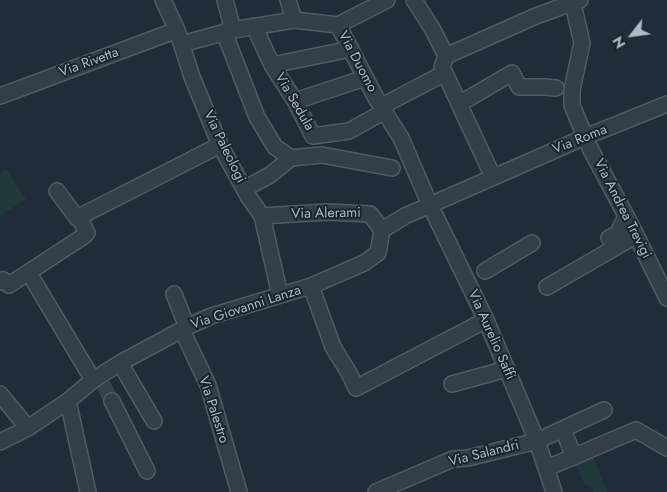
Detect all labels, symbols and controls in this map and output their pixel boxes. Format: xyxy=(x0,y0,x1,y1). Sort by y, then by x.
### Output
north arrow xyxy=(607,10,657,60)
street label: Via Duomo xyxy=(334,29,380,95)
text: N xyxy=(608,33,630,52)
street label: Via Rivetta xyxy=(57,45,121,81)
street label: Via Sedula xyxy=(271,70,317,134)
street label: Via Paleologi xyxy=(199,108,249,186)
street label: Via Roma xyxy=(550,122,610,158)
street label: Via Andrea Trevigi xyxy=(590,156,654,262)
street label: Via Alerami xyxy=(291,205,361,223)
street label: Via Giovanni Lanza xyxy=(189,282,303,334)
street label: Via Aurelio Saffi xyxy=(464,287,518,383)
street label: Via Palestro xyxy=(194,374,232,446)
street label: Via Salandri xyxy=(447,437,521,471)

